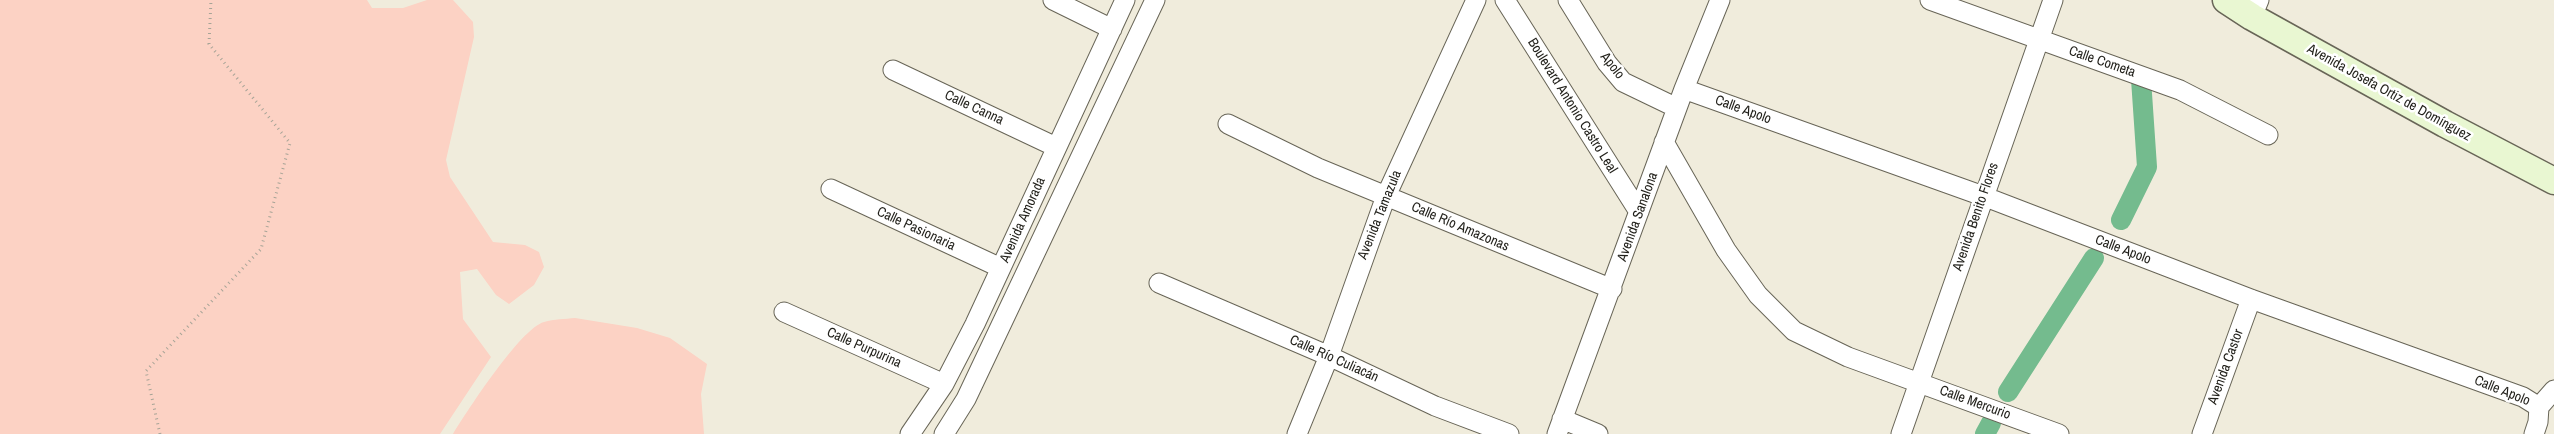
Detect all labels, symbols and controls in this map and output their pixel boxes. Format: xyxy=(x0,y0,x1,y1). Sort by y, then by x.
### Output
street label: Boulevard Antonio Castro Leal xyxy=(1523,35,1621,177)
street label: Avenida Josefa Ortiz de Domínguez xyxy=(2304,41,2474,145)
street label: Calle Cometa xyxy=(2066,43,2138,81)
street label: Apolo xyxy=(1596,49,1628,83)
street label: Calle Canna xyxy=(942,87,1006,129)
street label: Calle Apolo xyxy=(1713,92,1773,128)
street label: Avenida Benito Flores xyxy=(1950,161,2002,273)
street label: Avenida Tamazula xyxy=(1355,168,1405,262)
street label: Avenida Sanalona xyxy=(1614,170,1662,264)
street label: Avenida Amorada xyxy=(997,175,1049,265)
street label: Calle Río Amazonas xyxy=(1409,199,1511,255)
street label: Calle Pasionaria xyxy=(874,203,958,255)
street label: Calle Apolo xyxy=(2093,232,2153,268)
street label: Calle Purpurina xyxy=(824,324,904,372)
street label: Avenida Castor xyxy=(2205,327,2247,407)
street label: Calle Río Culiacán xyxy=(1287,332,1381,386)
street label: Calle Apolo xyxy=(2472,372,2532,410)
street label: Calle Mercurio xyxy=(1937,382,2013,424)

